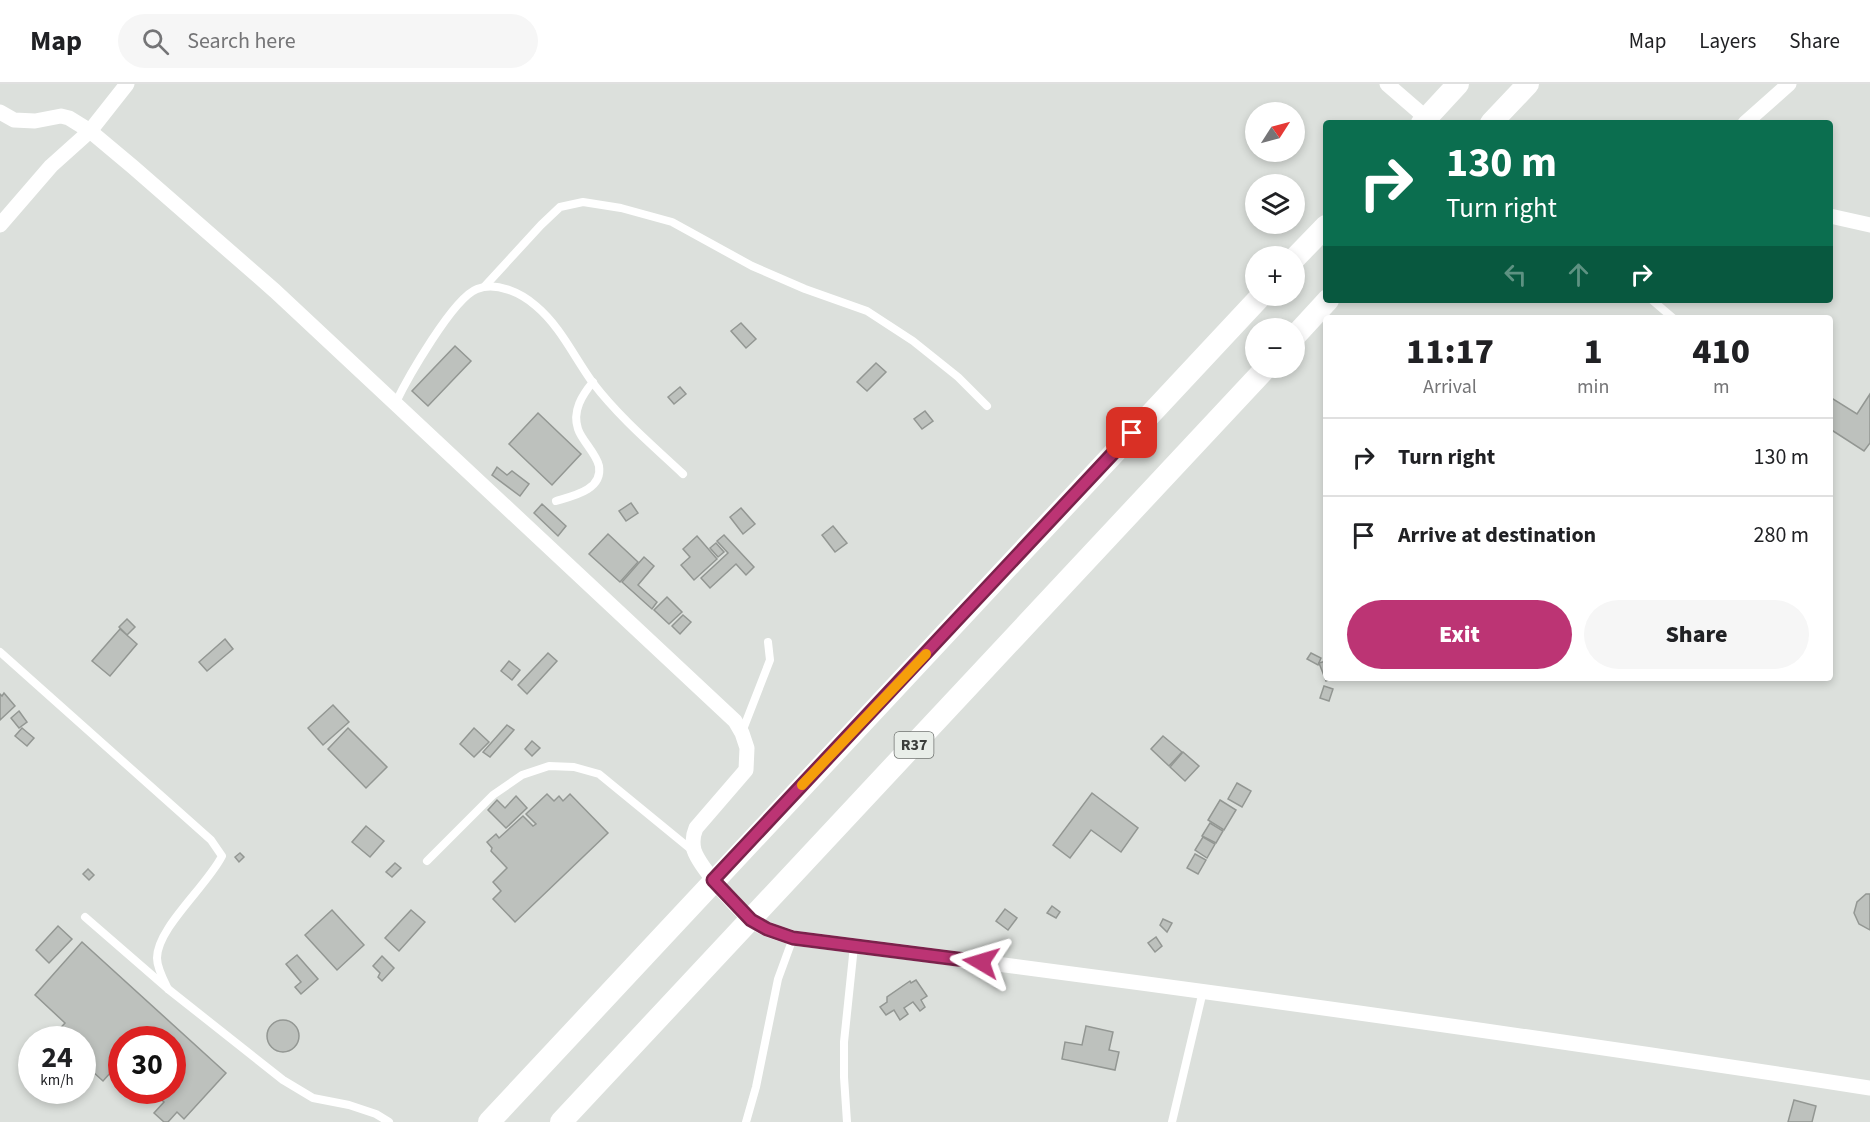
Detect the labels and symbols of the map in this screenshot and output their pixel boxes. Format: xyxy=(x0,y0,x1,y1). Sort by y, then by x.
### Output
north arrow xyxy=(1245,102,1305,162)
pin xyxy=(1106,407,1157,458)
road number: R37 xyxy=(894,732,934,758)
position arrow xyxy=(949,930,1013,994)
speed limit sign: 30 xyxy=(108,1026,186,1104)

